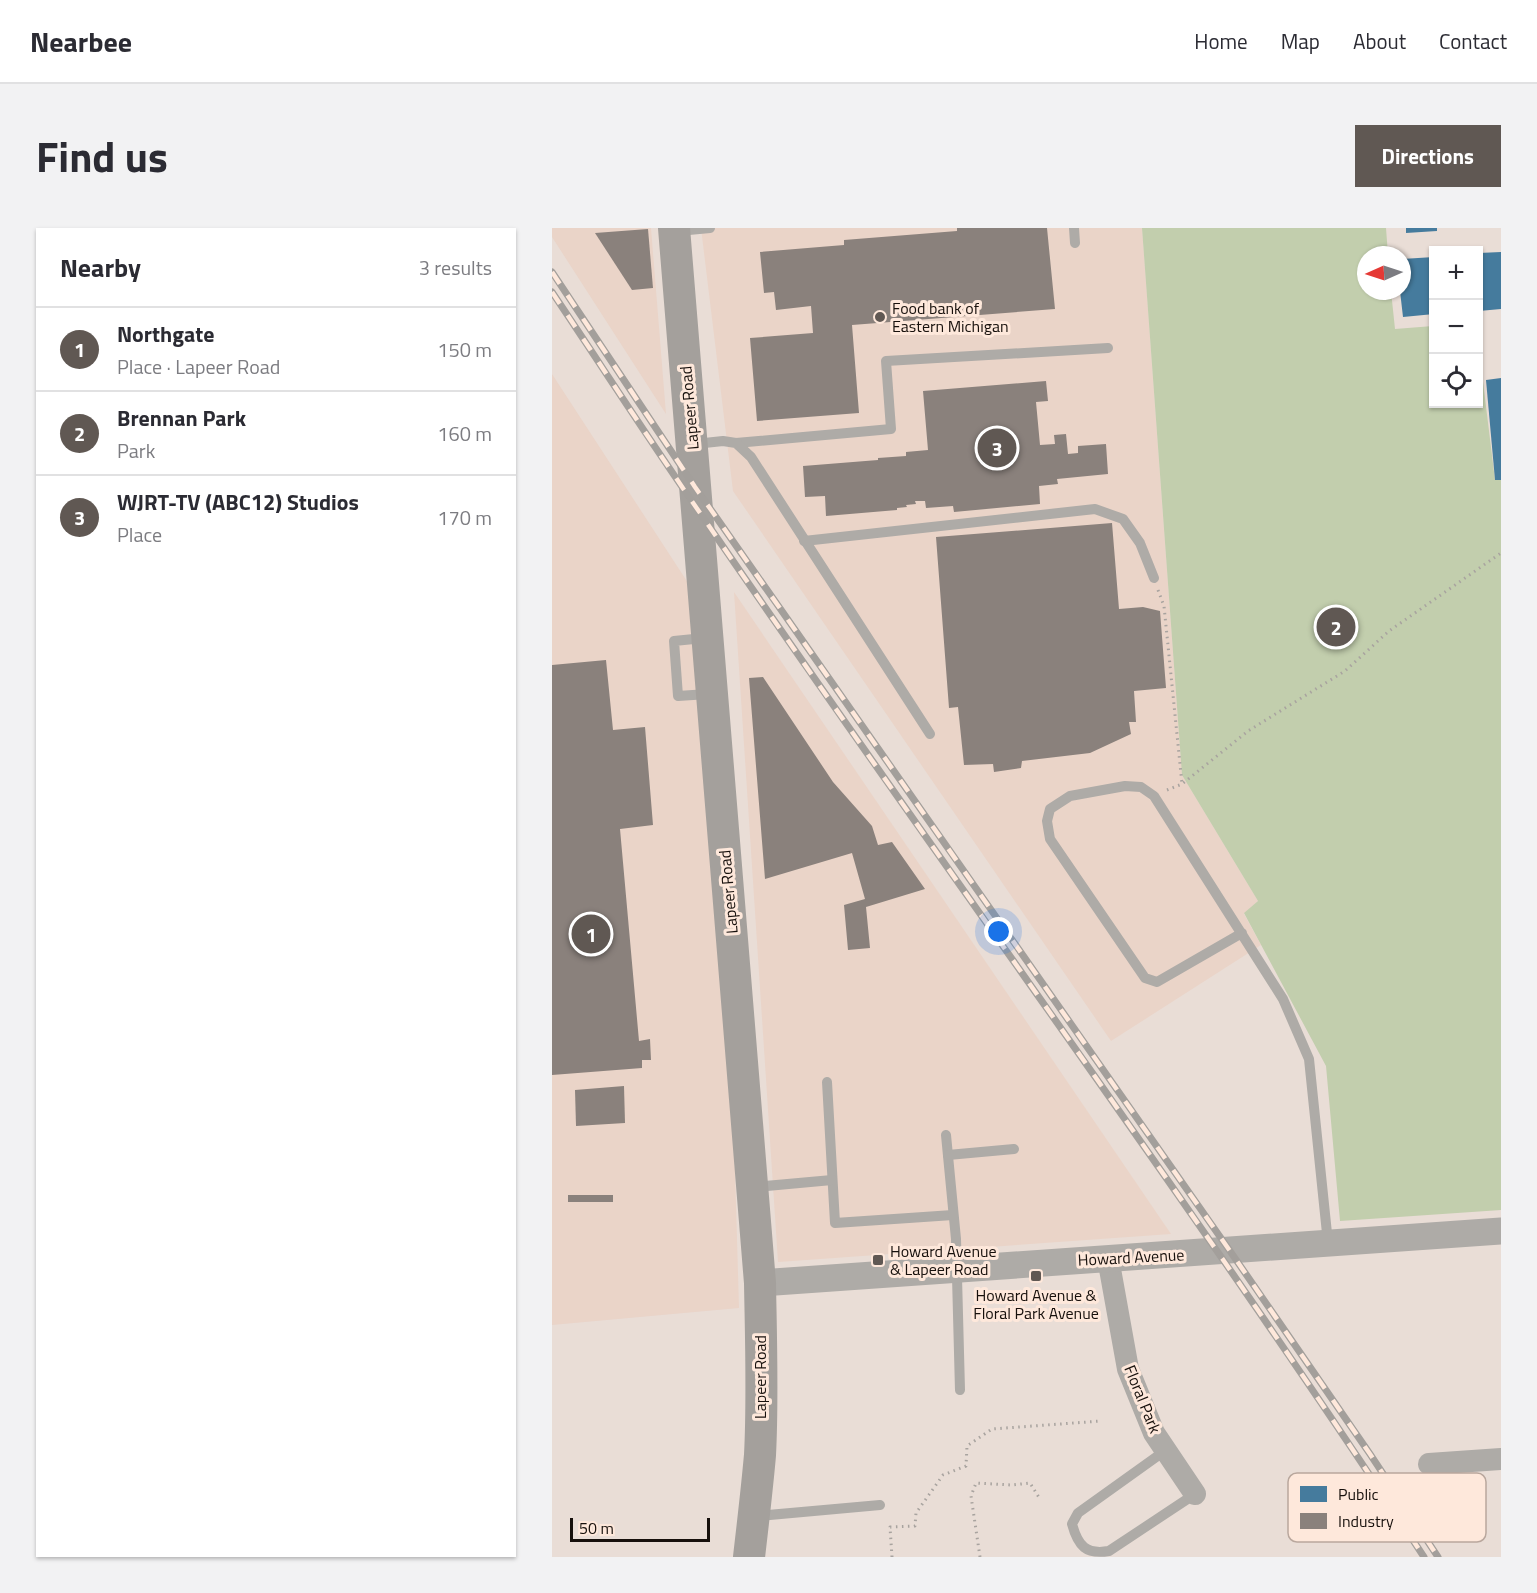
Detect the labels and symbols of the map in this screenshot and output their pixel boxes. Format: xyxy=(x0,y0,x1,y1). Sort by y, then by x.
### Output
north arrow xyxy=(1357,246,1411,300)
place label: Food bank of Eastern Michigan xyxy=(892,296,1009,338)
marker: Food bank of Eastern Michigan xyxy=(873,310,887,324)
street label: Lapeer Road xyxy=(673,365,705,451)
pin: 3 xyxy=(978,426,1016,470)
pin: 2 xyxy=(1316,604,1356,650)
street label: Lapeer Road xyxy=(712,849,744,935)
pin: 1 xyxy=(572,912,610,956)
your location xyxy=(984,917,1013,946)
place label: Howard Avenue & Lapeer Road xyxy=(890,1239,997,1281)
street label: Howard Avenue xyxy=(1077,1242,1185,1272)
marker: Howard Avenue & Lapeer Road xyxy=(871,1253,885,1267)
marker: Howard Avenue & Floral Park Avenue xyxy=(1029,1269,1043,1283)
place label: Howard Avenue & Floral Park Avenue xyxy=(973,1283,1099,1325)
street label: Lapeer Road xyxy=(748,1335,772,1419)
street label: Floral Park xyxy=(1118,1361,1168,1437)
legend xyxy=(1288,1473,1486,1542)
text: Public xyxy=(1338,1482,1379,1506)
text: Industry xyxy=(1338,1509,1394,1533)
scale bar xyxy=(570,1515,710,1542)

